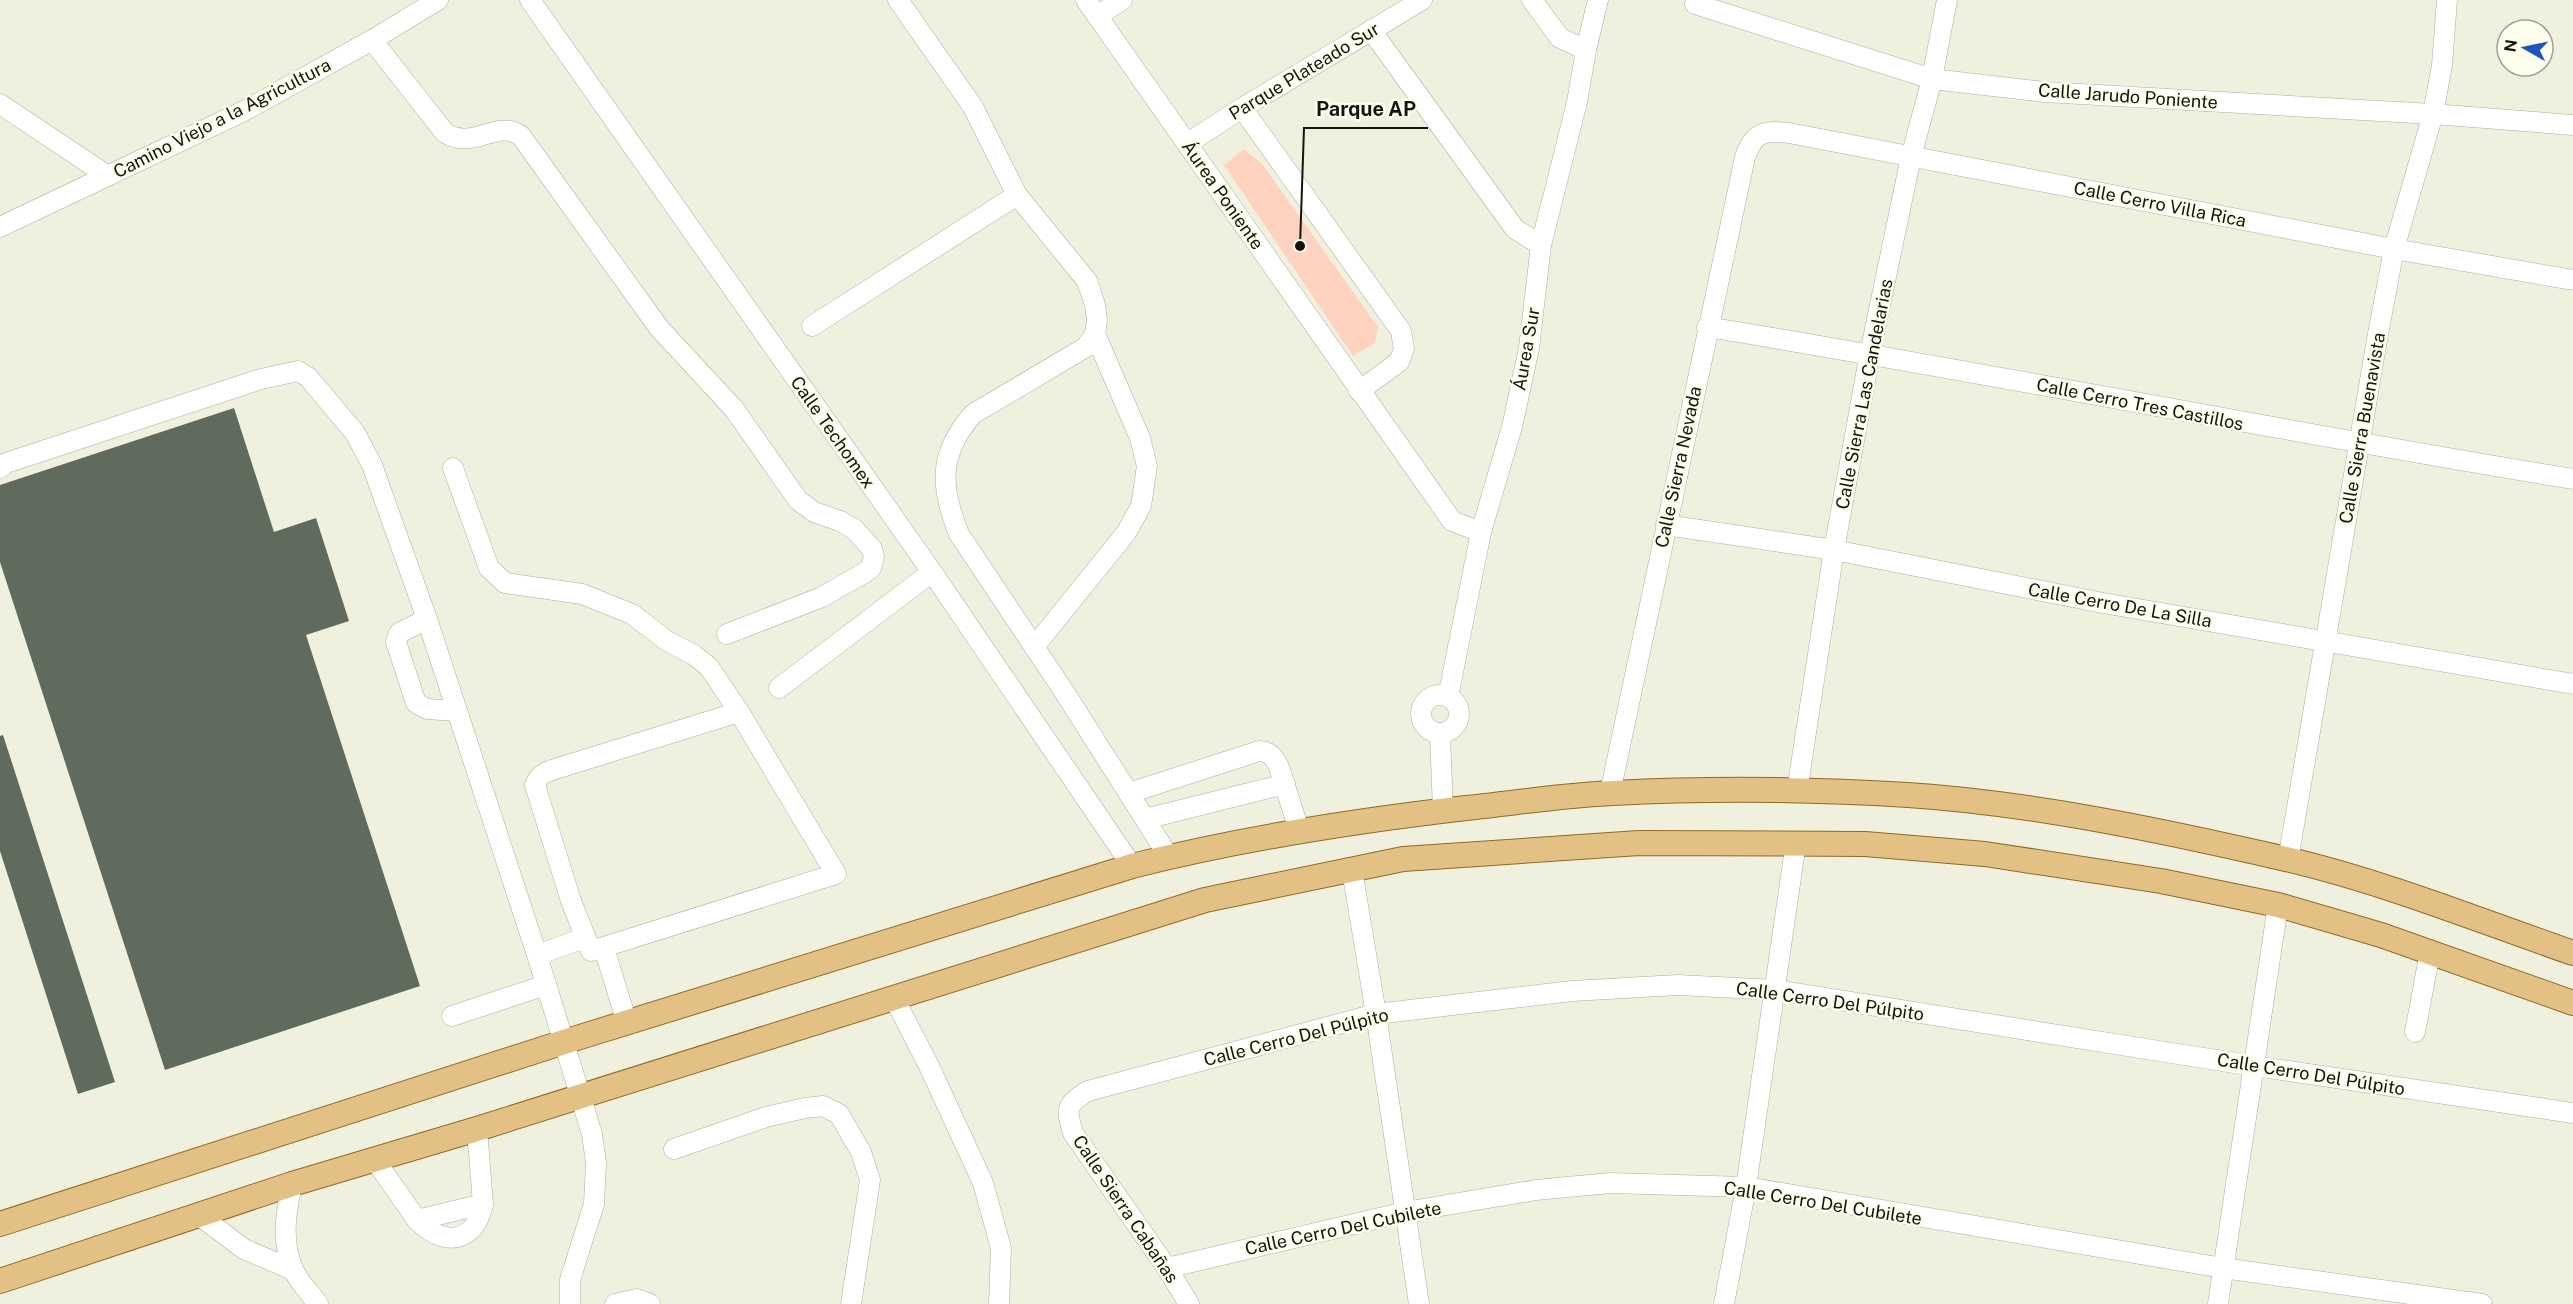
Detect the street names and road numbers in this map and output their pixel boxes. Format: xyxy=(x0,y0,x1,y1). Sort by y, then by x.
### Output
street label: Parque Plateado Sur xyxy=(1225,18,1383,124)
street label: Camino Viejo a la Agricultura xyxy=(110,54,334,182)
street label: Calle Jarudo Poniente xyxy=(2038,79,2218,113)
street label: Áurea Poniente xyxy=(1178,136,1269,253)
street label: Calle Cerro Villa Rica xyxy=(2072,177,2248,231)
street label: Calle Sierra Las Candelarias xyxy=(1831,277,1897,511)
street label: Áurea Sur xyxy=(1507,306,1544,392)
street label: Calle Sierra Buenavista xyxy=(2335,331,2389,525)
street label: Calle Techomex xyxy=(787,372,879,492)
street label: Calle Cerro Tres Castillos xyxy=(2035,374,2245,434)
street label: Calle Sierra Nevada xyxy=(1651,384,1705,550)
street label: Calle Cerro De La Silla xyxy=(2026,578,2214,632)
street label: Calle Cerro Del Púlpito xyxy=(1735,977,1925,1025)
street label: Calle Cerro Del Púlpito xyxy=(1201,1004,1391,1070)
street label: Calle Cerro Del Púlpito xyxy=(2216,1049,2406,1099)
street label: Calle Sierra Cabañas xyxy=(1069,1131,1183,1287)
street label: Calle Cerro Del Cubilete xyxy=(1722,1177,1924,1229)
street label: Calle Cerro Del Cubilete xyxy=(1243,1197,1443,1259)

